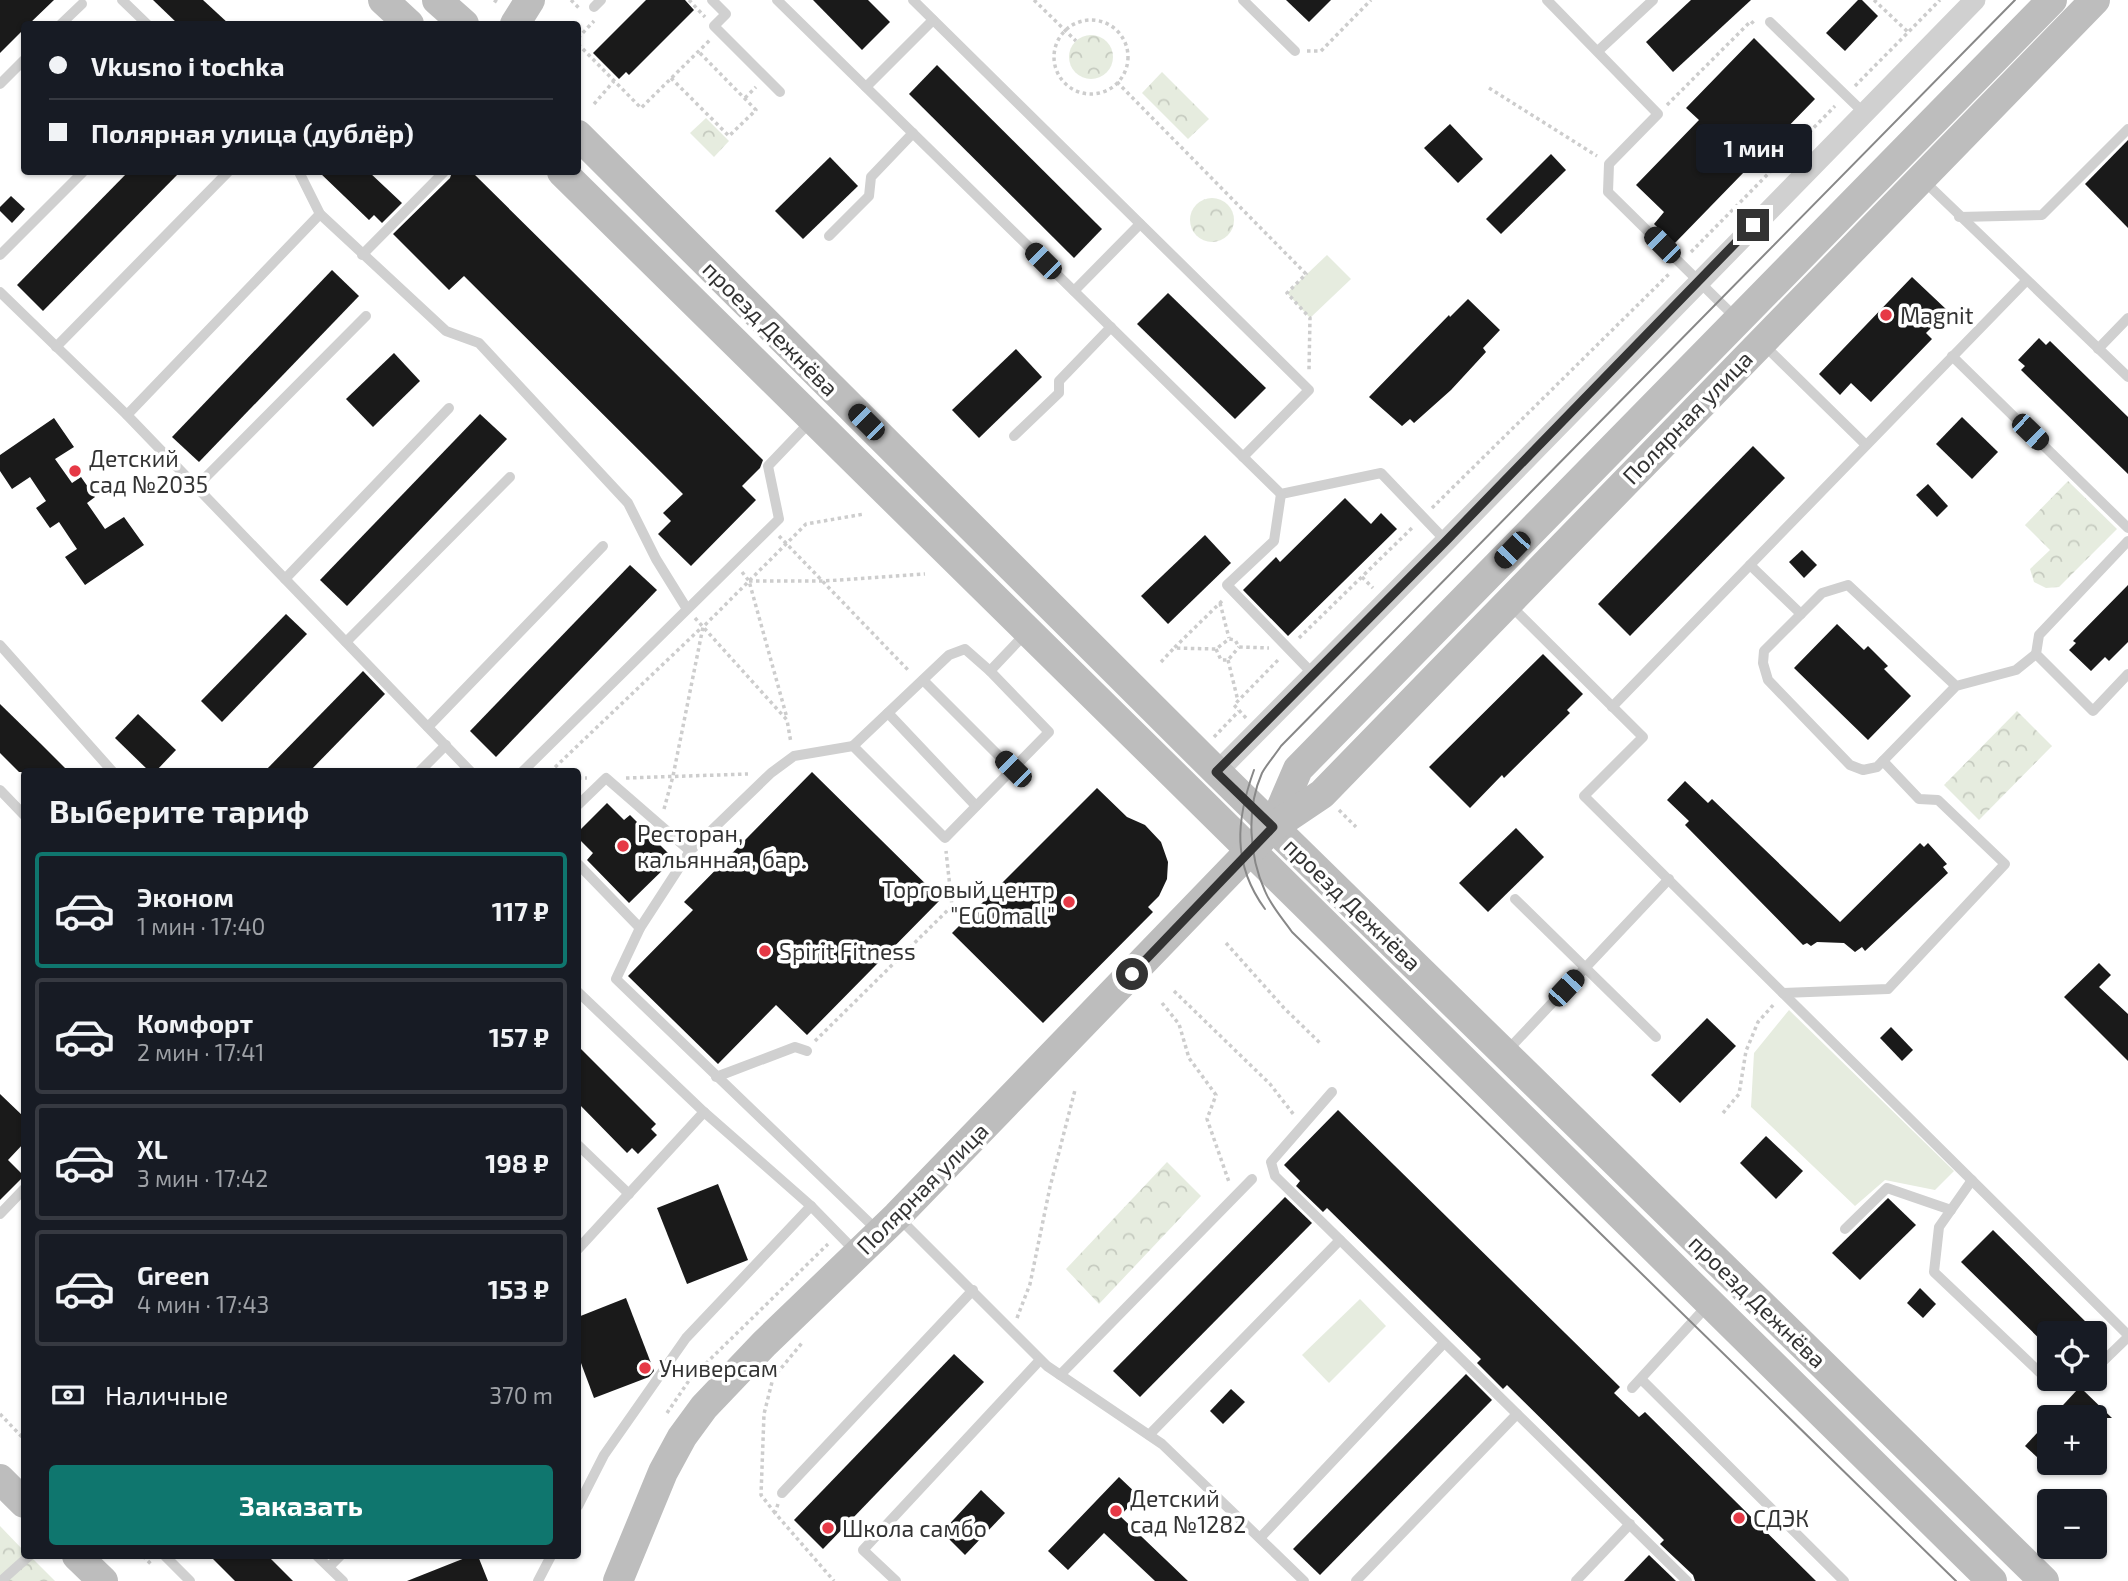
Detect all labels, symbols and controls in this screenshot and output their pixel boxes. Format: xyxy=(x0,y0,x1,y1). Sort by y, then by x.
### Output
text: Vkusno i tochka xyxy=(91,50,285,81)
text: Полярная улица (дублёр) xyxy=(91,117,414,148)
callout: 1 мин xyxy=(1695,124,1811,173)
text: 1 мин xyxy=(1724,134,1784,162)
route end xyxy=(1737,209,1769,241)
car xyxy=(1640,223,1685,267)
car xyxy=(1021,239,1066,283)
street label: проезд Дежнёва xyxy=(698,255,844,401)
place label: Magnit xyxy=(1900,301,1974,329)
marker: Magnit xyxy=(1878,307,1894,323)
street label: Полярная улица xyxy=(1616,344,1759,490)
car xyxy=(844,400,889,444)
car xyxy=(2008,410,2053,454)
place label: Детский сад №2035 xyxy=(89,444,208,498)
marker: Детский сад №2035 xyxy=(67,463,83,479)
car xyxy=(1490,528,1535,572)
car xyxy=(991,747,1036,791)
text: Выберите тариф xyxy=(49,791,309,829)
place label: Ресторан, кальянная, бар. xyxy=(637,819,806,873)
street label: проезд Дежнёва xyxy=(1279,832,1427,976)
marker: Ресторан, кальянная, бар. xyxy=(615,838,631,854)
place label: Торговый центр "EGOmall" xyxy=(882,875,1055,929)
icon: car xyxy=(53,879,116,942)
text: Эконом xyxy=(137,881,234,912)
marker: Торговый центр "EGOmall" xyxy=(1061,894,1077,910)
text: 117 ₽ xyxy=(492,895,549,926)
text: 1 мин · 17:40 xyxy=(137,912,265,940)
place label: Spirit Fitness xyxy=(779,937,916,965)
marker: Spirit Fitness xyxy=(757,943,773,959)
route start xyxy=(1116,958,1148,990)
car xyxy=(1544,965,1589,1011)
icon: car xyxy=(53,1005,116,1068)
text: Комфорт xyxy=(137,1007,253,1038)
text: 157 ₽ xyxy=(489,1021,549,1052)
text: 2 мин · 17:41 xyxy=(137,1038,265,1066)
street label: Полярная улица xyxy=(850,1116,995,1261)
icon: car xyxy=(53,1131,116,1194)
text: XL xyxy=(137,1133,168,1164)
text: 198 ₽ xyxy=(485,1147,549,1178)
text: 3 мин · 17:42 xyxy=(137,1164,268,1192)
street label: проезд Дежнёва xyxy=(1684,1229,1832,1373)
icon: car xyxy=(53,1257,116,1320)
text: Green xyxy=(137,1259,210,1290)
text: 153 ₽ xyxy=(488,1273,549,1304)
text: 4 мин · 17:43 xyxy=(137,1290,269,1318)
map controls xyxy=(2037,1321,2107,1559)
button: locate xyxy=(2037,1321,2107,1391)
place label: Универсам xyxy=(659,1354,778,1382)
marker: Универсам xyxy=(637,1360,653,1376)
icon: cash xyxy=(49,1376,87,1414)
text: Наличные xyxy=(105,1379,228,1410)
text: 370 m xyxy=(489,1381,553,1409)
button: + xyxy=(2037,1405,2107,1475)
button: Заказать xyxy=(49,1465,553,1545)
place label: Детский сад №1282 xyxy=(1130,1484,1246,1538)
button: − xyxy=(2037,1489,2107,1559)
marker: Детский сад №1282 xyxy=(1108,1503,1124,1519)
place label: СДЭК xyxy=(1753,1504,1809,1532)
marker: СДЭК xyxy=(1731,1510,1747,1526)
place label: Школа самбо xyxy=(842,1514,987,1542)
marker: Школа самбо xyxy=(820,1520,836,1536)

